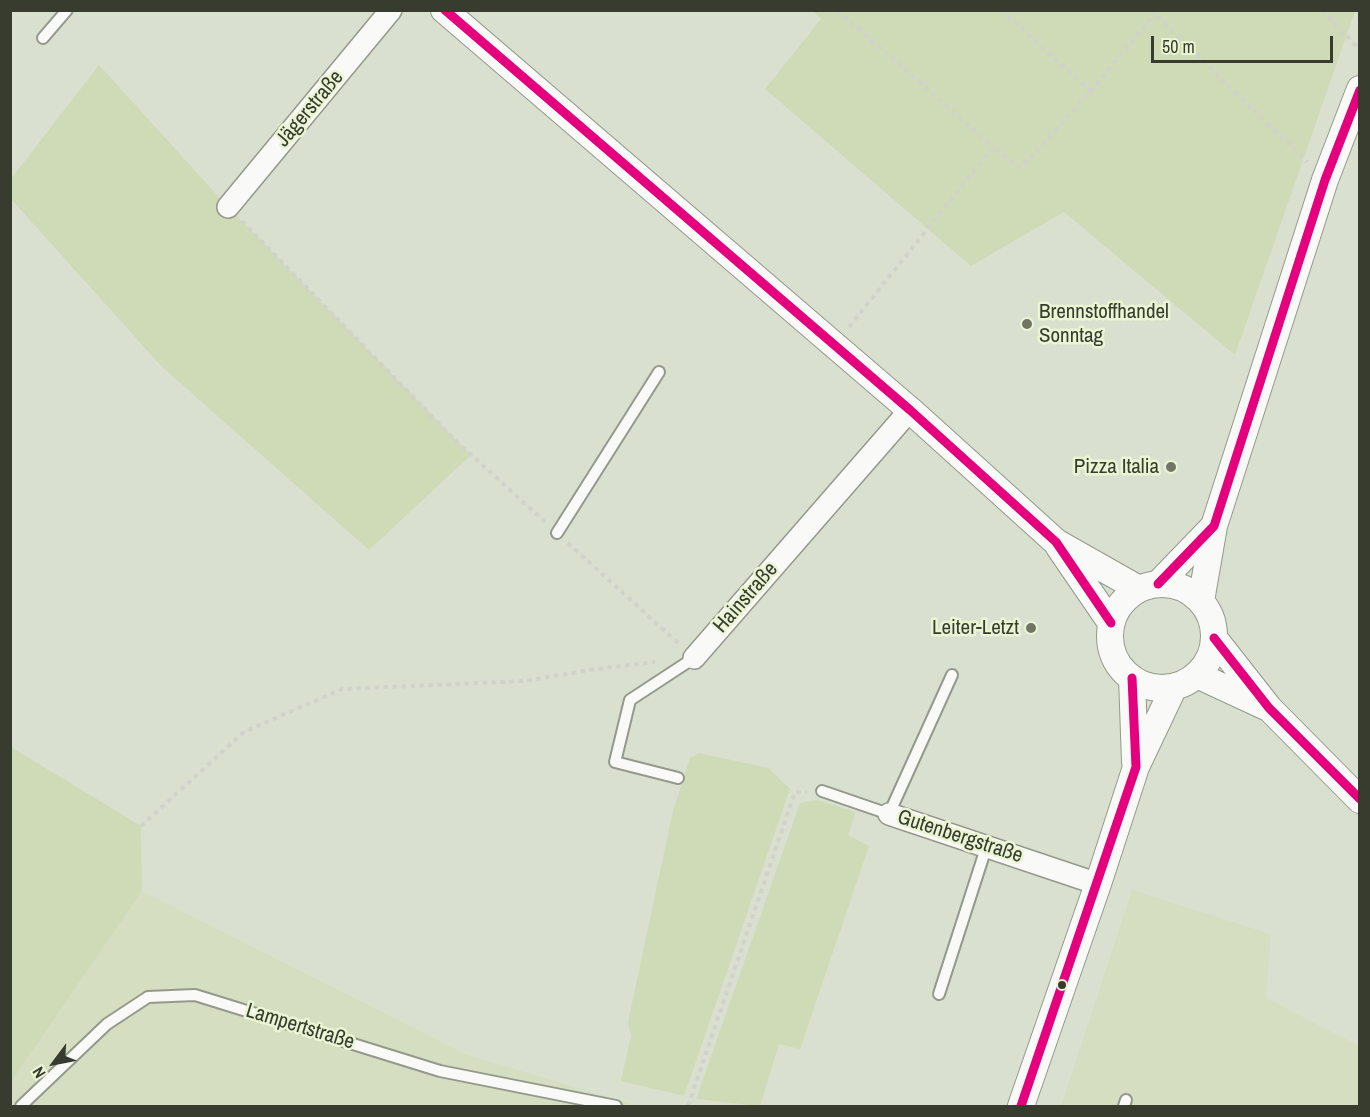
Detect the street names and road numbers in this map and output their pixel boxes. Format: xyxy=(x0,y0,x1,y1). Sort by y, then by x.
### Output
street label: Jägerstraße xyxy=(271,66,349,152)
street label: Hainstraße xyxy=(709,558,783,638)
street label: Gutenbergstraße xyxy=(894,805,1026,869)
street label: Lampertstraße xyxy=(243,999,357,1055)

